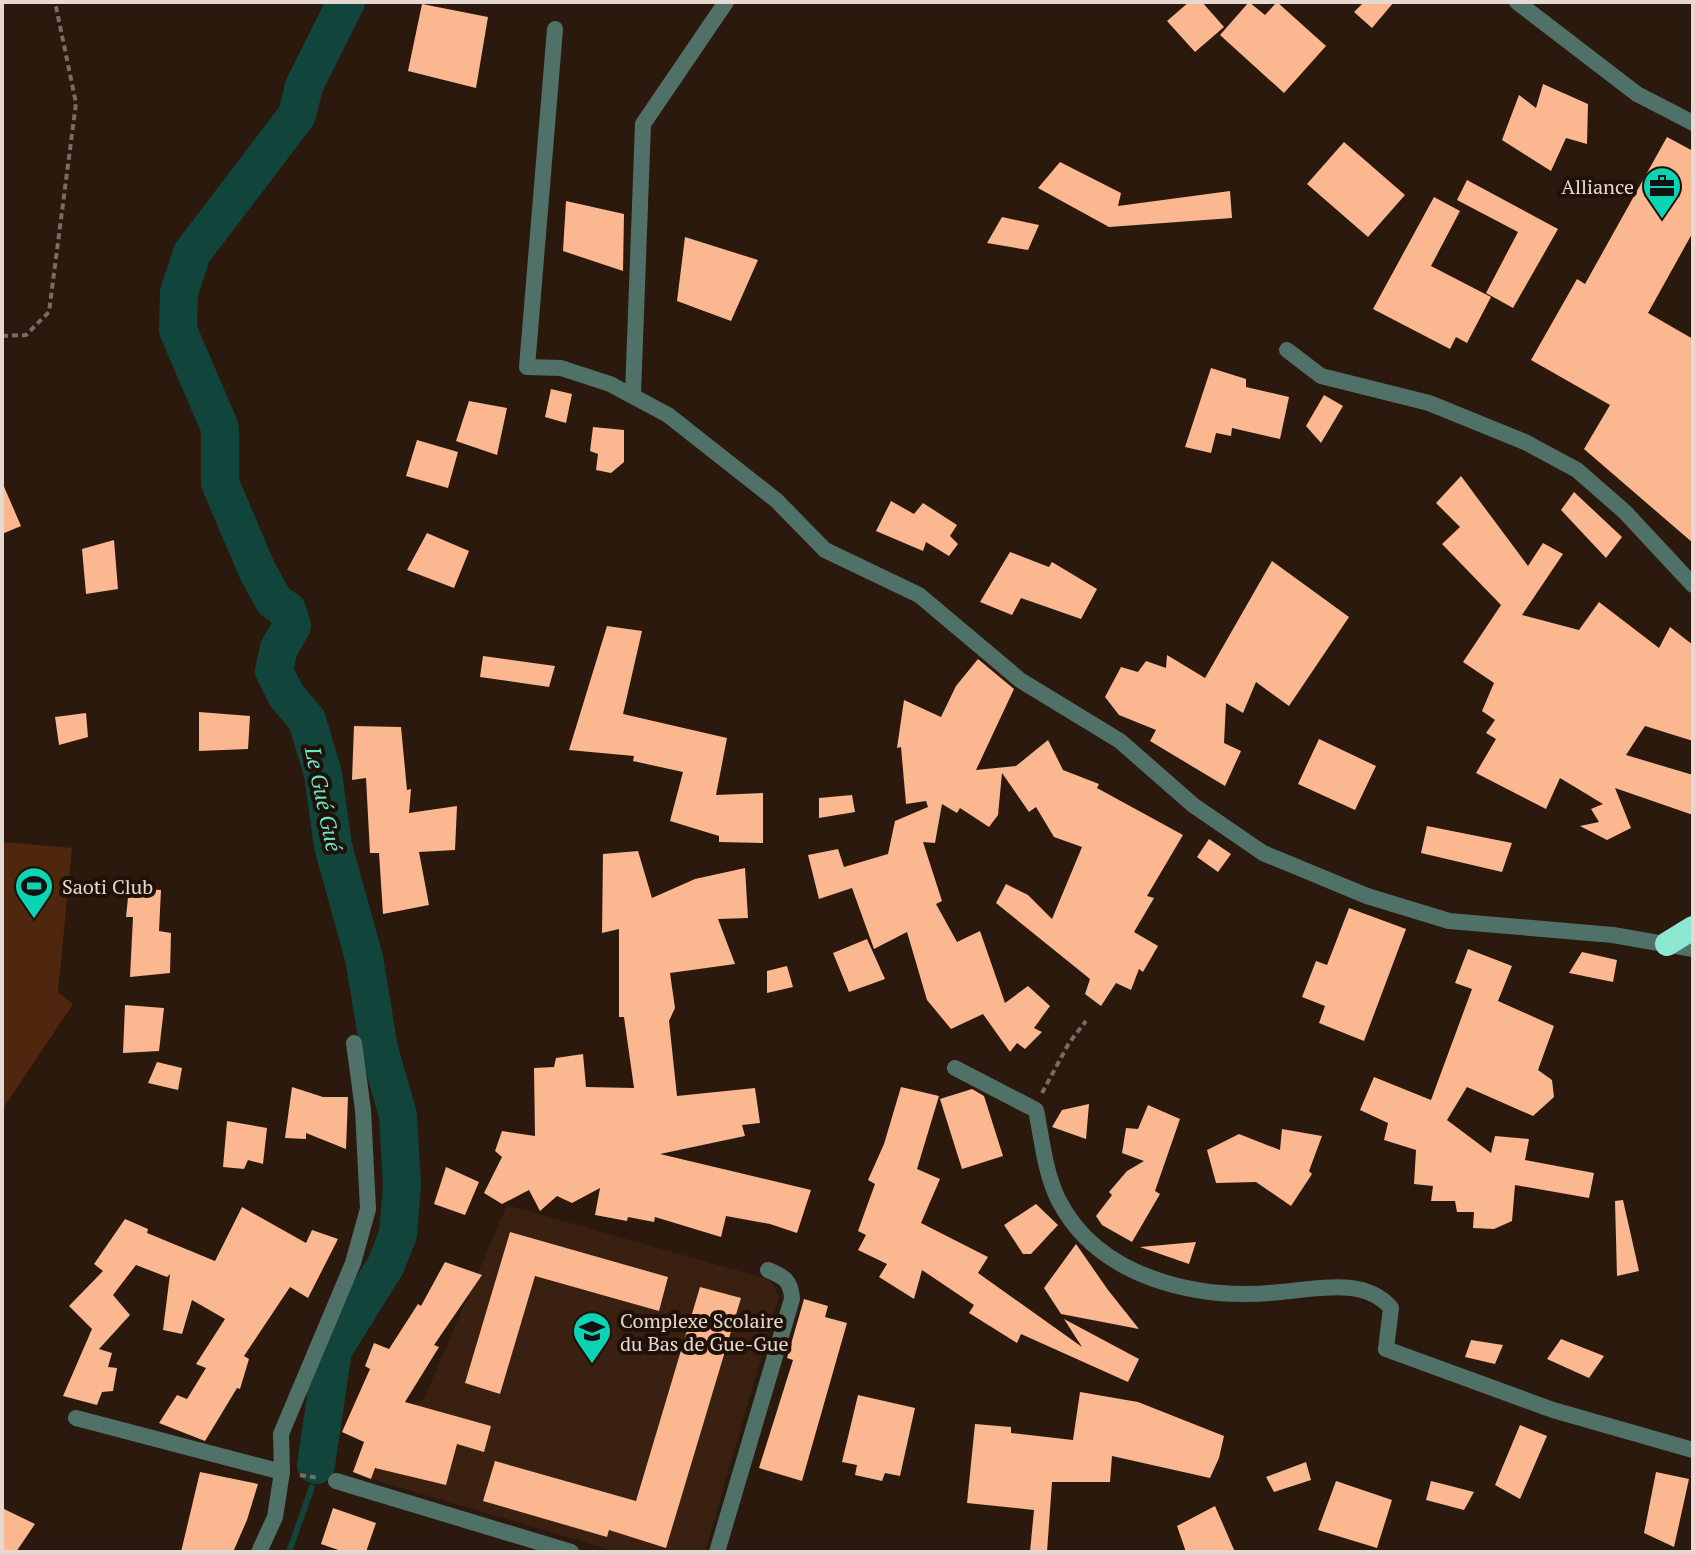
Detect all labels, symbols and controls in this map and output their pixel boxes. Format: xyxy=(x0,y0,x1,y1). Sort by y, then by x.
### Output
office icon: Alliance xyxy=(1641,165,1683,220)
place label: Alliance xyxy=(1561,173,1634,200)
water label: Le Gué Gué xyxy=(299,743,349,855)
sports icon: Saoti Club xyxy=(13,865,55,920)
place label: Saoti Club xyxy=(62,873,153,900)
place label: Complexe Scolaire du Bas de Gue-Gue xyxy=(620,1307,788,1357)
school or university icon: Complexe Scolaire du Bas de Gue-Gue xyxy=(571,1310,613,1365)

